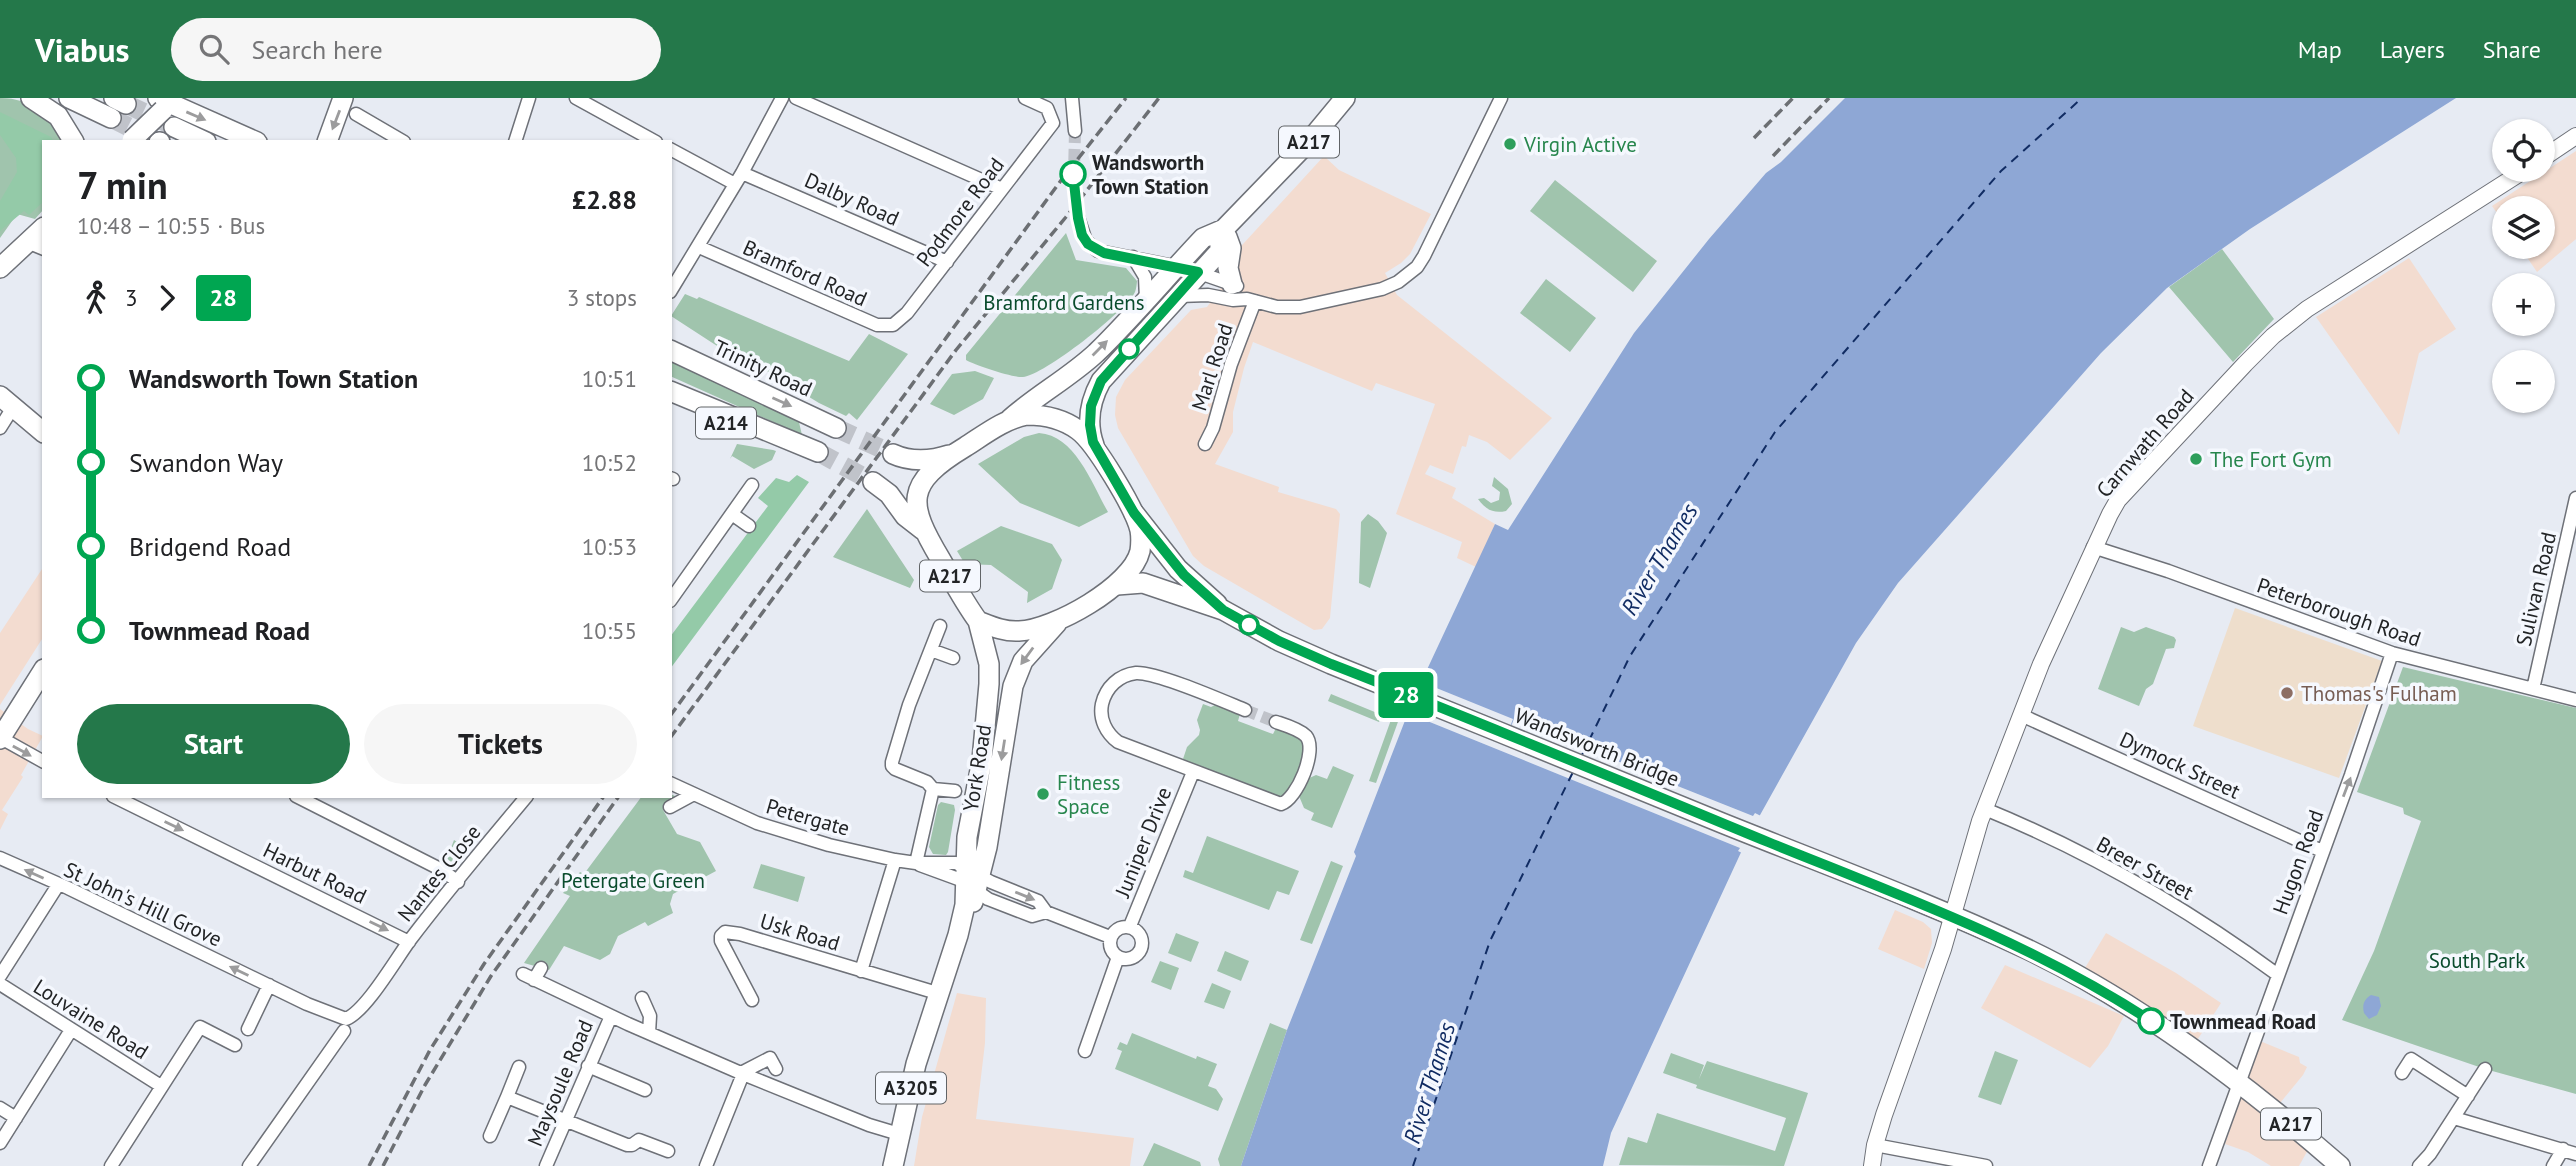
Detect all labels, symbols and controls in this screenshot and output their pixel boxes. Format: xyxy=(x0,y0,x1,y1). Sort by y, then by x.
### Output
search box xyxy=(171,18,661,81)
text: Viabus xyxy=(35,28,129,71)
icon: search xyxy=(195,30,233,68)
text: Search here xyxy=(251,33,383,66)
text: Map xyxy=(2298,34,2342,65)
text: Layers xyxy=(2380,34,2445,65)
text: Share xyxy=(2483,34,2541,65)
one-way arrow xyxy=(330,110,341,131)
one-way arrow xyxy=(185,111,206,122)
map controls xyxy=(2492,119,2555,413)
button: locate xyxy=(2492,119,2555,182)
road number: A217 xyxy=(1279,126,1339,158)
place label: Virgin Active xyxy=(1523,131,1637,158)
marker: Virgin Active xyxy=(1502,136,1518,152)
place label: Wandsworth Town Station xyxy=(1092,149,1209,200)
street label: Podmore Road xyxy=(910,152,1010,272)
text: 7 min xyxy=(77,160,168,209)
marker: Wandsworth Town Station xyxy=(1060,161,1086,187)
street label: Dalby Road xyxy=(801,166,903,232)
text: £2.88 xyxy=(572,183,637,216)
button: layers xyxy=(2492,196,2555,259)
text: 10:48 – 10:55 · Bus xyxy=(77,211,265,240)
street label: Bramford Road xyxy=(739,234,871,312)
button: + xyxy=(2492,273,2555,336)
icon: walk xyxy=(77,279,115,317)
icon: forward xyxy=(148,279,186,317)
text: 28 xyxy=(210,282,237,313)
text: 3 xyxy=(125,283,138,312)
text: 3 stops xyxy=(567,283,637,312)
park label: Bramford Gardens xyxy=(983,289,1145,316)
street label: Marl Road xyxy=(1185,320,1239,414)
street label: Trinity Road xyxy=(709,333,817,403)
unlabelled marker xyxy=(1119,339,1139,359)
one-way arrow xyxy=(1091,341,1108,357)
button: − xyxy=(2492,350,2555,413)
text: Wandsworth Town Station xyxy=(129,362,418,395)
text: 10:51 xyxy=(582,364,637,393)
street label: Carnwath Road xyxy=(2090,383,2200,503)
one-way arrow xyxy=(772,396,792,408)
road number: A214 xyxy=(696,408,756,438)
text: Swandon Way xyxy=(129,446,283,479)
place label: The Fort Gym xyxy=(2210,446,2332,473)
text: 10:52 xyxy=(582,448,637,477)
marker: The Fort Gym xyxy=(2188,451,2204,467)
water label: River Thames xyxy=(1614,497,1704,620)
street label: Sulivan Road xyxy=(2510,529,2562,649)
text: Bridgend Road xyxy=(129,530,291,563)
text: 10:53 xyxy=(582,532,637,561)
road number: A217 xyxy=(920,561,980,592)
street label: Peterborough Road xyxy=(2254,571,2424,653)
text: Townmead Road xyxy=(129,614,310,647)
unlabelled marker xyxy=(1239,615,1259,635)
text: 10:55 xyxy=(582,616,637,645)
one-way arrow xyxy=(1020,647,1034,665)
line badge: 28 xyxy=(1374,672,1438,718)
text: 28 xyxy=(1392,679,1420,710)
place label: Thomas's Fulham xyxy=(2301,680,2457,707)
marker: Thomas's Fulham xyxy=(2279,685,2295,701)
street label: Wandsworth Bridge xyxy=(1511,702,1683,792)
button: Start xyxy=(77,704,350,784)
button: Tickets xyxy=(364,704,637,784)
street label: York Road xyxy=(957,723,997,813)
street label: Dymock Street xyxy=(2116,725,2244,805)
one-way arrow xyxy=(997,739,1008,761)
one-way arrow xyxy=(12,745,32,757)
place label: Fitness Space xyxy=(1057,769,1120,820)
one-way arrow xyxy=(2341,777,2352,798)
street label: Juniper Drive xyxy=(1108,783,1177,902)
marker: Fitness Space xyxy=(1035,786,1051,802)
street label: Petergate xyxy=(763,792,853,842)
street label: Hugon Road xyxy=(2267,806,2329,918)
street label: Nantes Close xyxy=(392,819,486,927)
one-way arrow xyxy=(164,820,184,832)
street label: Breer Street xyxy=(2092,830,2198,906)
street label: Harbut Road xyxy=(259,836,371,910)
street label: St John's Hill Grove xyxy=(60,856,226,952)
park label: Petergate Green xyxy=(561,867,705,894)
one-way arrow xyxy=(24,868,44,880)
one-way arrow xyxy=(1015,891,1036,902)
street label: Usk Road xyxy=(757,907,843,957)
one-way arrow xyxy=(368,921,389,932)
park label: South Park xyxy=(2429,947,2525,974)
one-way arrow xyxy=(229,965,249,976)
street label: Louvaine Road xyxy=(28,973,154,1065)
marker: Townmead Road xyxy=(2138,1008,2164,1034)
place label: Townmead Road xyxy=(2170,1008,2316,1035)
street label: Maysoule Road xyxy=(521,1016,599,1150)
water label: River Thames xyxy=(1397,1018,1461,1147)
road number: A3205 xyxy=(876,1072,946,1104)
road number: A217 xyxy=(2261,1108,2321,1140)

